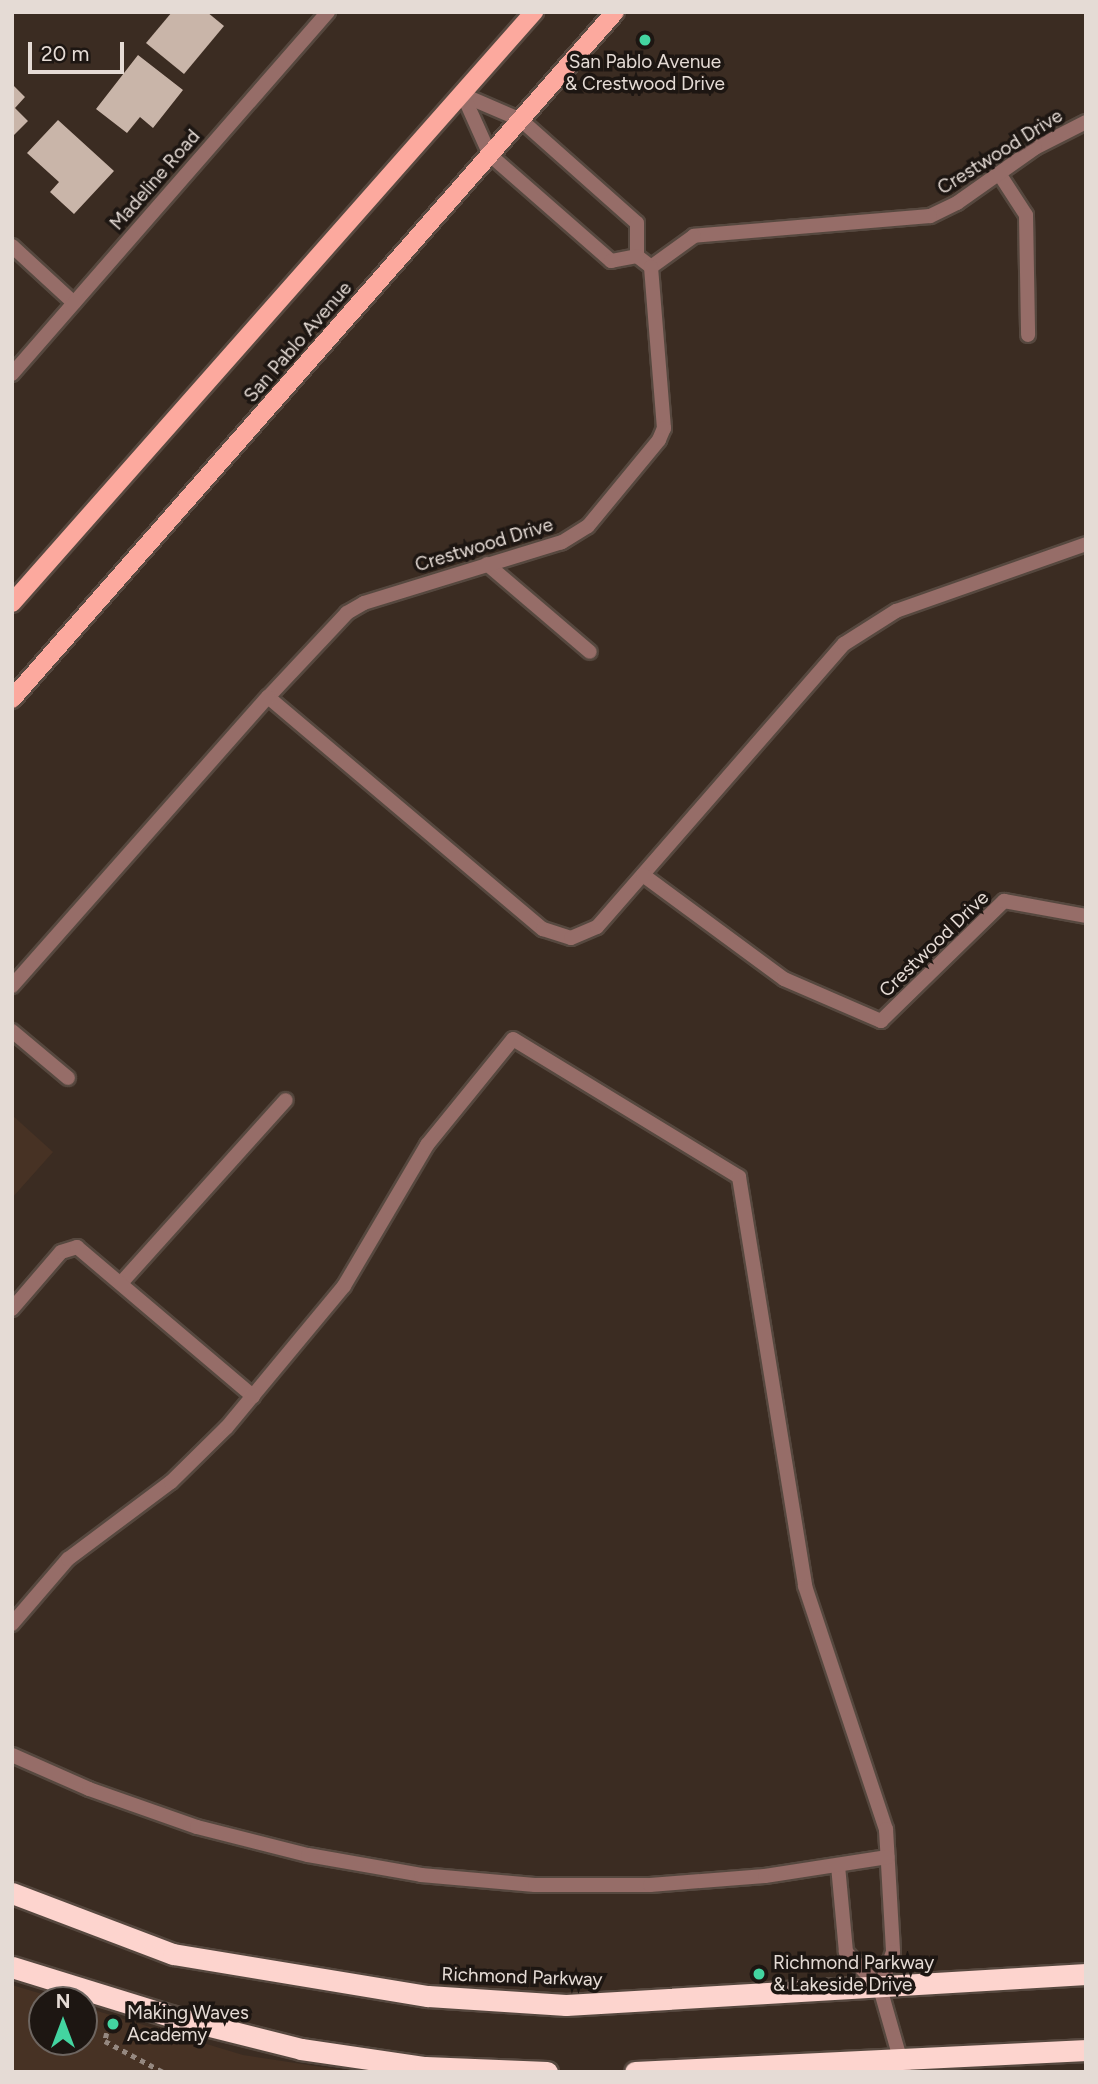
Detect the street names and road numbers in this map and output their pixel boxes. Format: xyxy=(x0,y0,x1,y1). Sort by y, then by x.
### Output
street label: Crestwood Drive xyxy=(933,104,1067,200)
street label: Madeline Road xyxy=(105,125,205,235)
street label: San Pablo Avenue xyxy=(239,277,357,407)
street label: Crestwood Drive xyxy=(412,513,556,577)
street label: Crestwood Drive xyxy=(875,886,993,1002)
street label: Richmond Parkway xyxy=(441,1963,603,1991)

